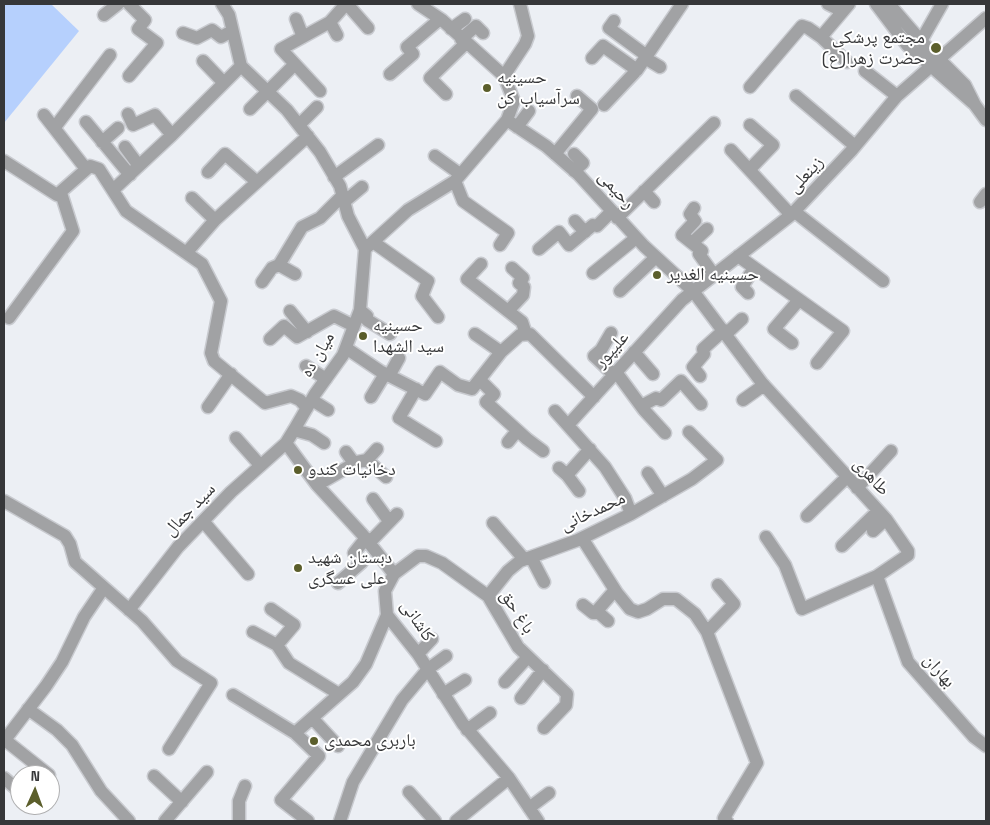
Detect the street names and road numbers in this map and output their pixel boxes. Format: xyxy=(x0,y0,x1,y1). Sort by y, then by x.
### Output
street label: زینعلی xyxy=(784,152,828,198)
street label: رحیمی xyxy=(593,166,639,214)
street label: علیپور xyxy=(590,327,634,373)
street label: میان ده xyxy=(296,328,340,382)
street label: طاهری xyxy=(848,453,894,501)
street label: سید جمال xyxy=(159,479,221,541)
street label: محمدخانی xyxy=(557,488,629,536)
street label: باغ حق xyxy=(495,586,539,638)
street label: کاشانی xyxy=(395,596,439,646)
street label: بهاران xyxy=(918,650,960,692)

